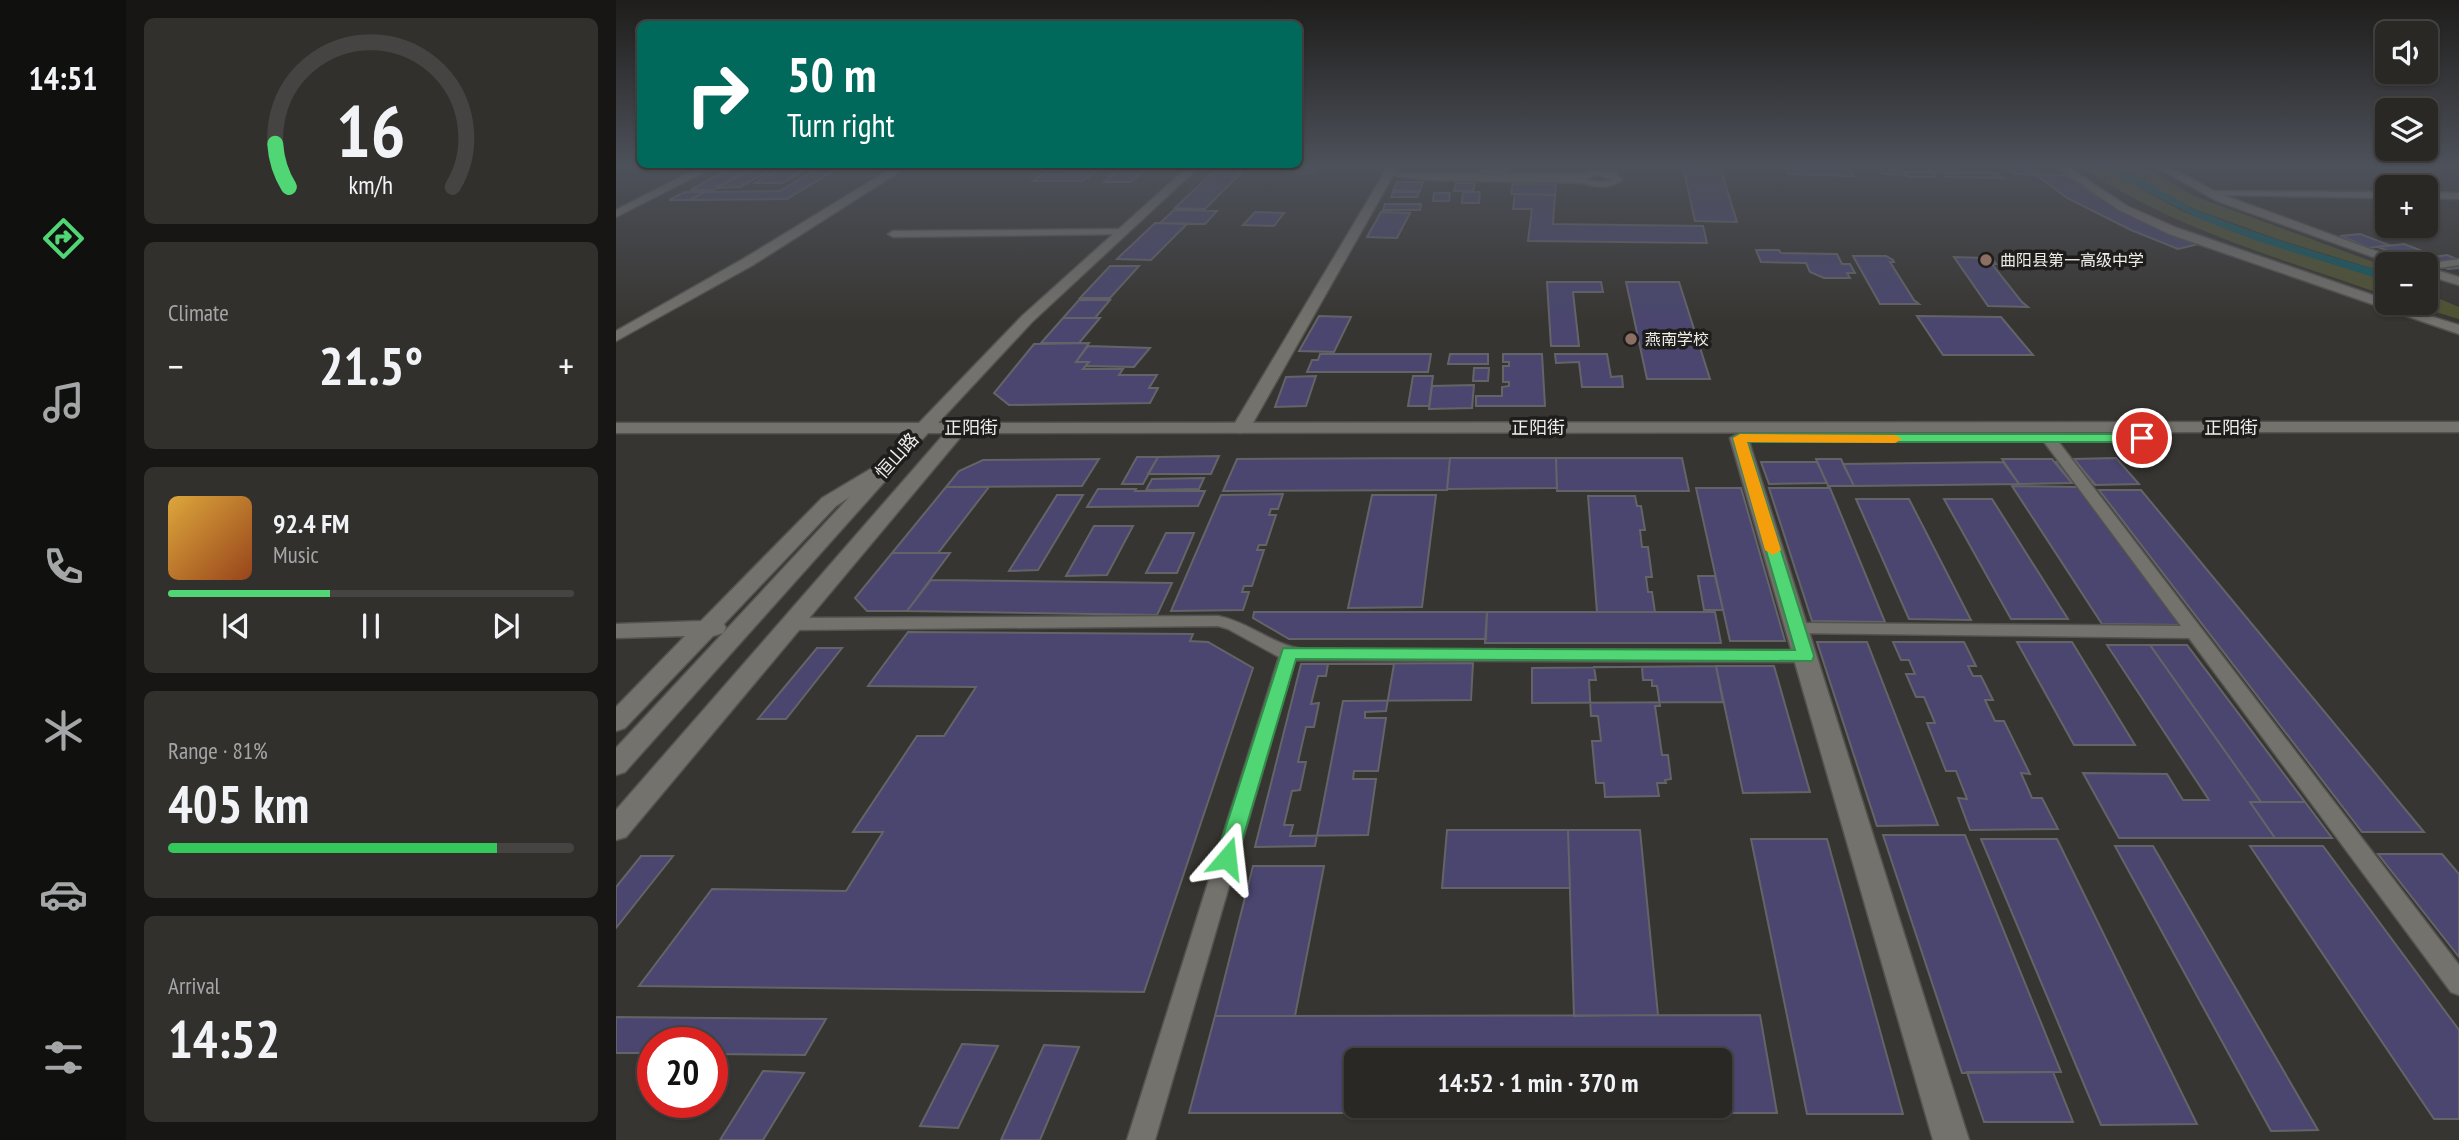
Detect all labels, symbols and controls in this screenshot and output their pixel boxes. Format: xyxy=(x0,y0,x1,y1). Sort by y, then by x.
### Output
map controls xyxy=(2375,21,2438,315)
button: sound xyxy=(2375,21,2438,84)
text: 50 m xyxy=(787,42,876,106)
icon: right xyxy=(672,49,763,140)
text: 14:51 xyxy=(28,57,98,99)
text: 16 xyxy=(336,84,406,178)
button: layers xyxy=(2375,98,2438,161)
text: Turn right xyxy=(787,104,895,146)
text: km/h xyxy=(349,169,393,201)
button: + xyxy=(2375,175,2438,238)
icon: directions xyxy=(39,214,88,263)
place label: 曲阳县第一高级中学 xyxy=(2000,250,2144,270)
marker: 曲阳县第一高级中学 xyxy=(1978,252,1994,268)
button: − xyxy=(2375,252,2438,315)
text: Climate xyxy=(168,298,229,327)
place label: 燕南学校 xyxy=(1645,329,1709,349)
marker: 燕南学校 xyxy=(1623,331,1639,347)
text: 21.5° xyxy=(319,332,423,399)
text: − xyxy=(168,341,184,390)
text: + xyxy=(558,341,574,390)
icon: music xyxy=(39,378,88,427)
pin xyxy=(2112,408,2172,468)
street label: 正阳街 xyxy=(944,416,998,439)
street label: 正阳街 xyxy=(1511,416,1565,439)
street label: 正阳街 xyxy=(2204,416,2258,439)
icon: arrive xyxy=(2123,419,2161,457)
street label: 恒山路 xyxy=(870,428,923,483)
text: 92.4 FM xyxy=(273,507,349,540)
text: Music xyxy=(273,540,319,569)
icon: phone xyxy=(39,542,88,591)
icon: previous xyxy=(217,607,255,645)
icon: pause xyxy=(352,607,390,645)
icon: next xyxy=(487,607,525,645)
icon: climate xyxy=(39,706,88,755)
text: Range · 81% xyxy=(168,736,268,765)
text: 405 km xyxy=(168,770,309,837)
position arrow xyxy=(1190,821,1264,895)
icon: car xyxy=(39,870,88,919)
text: Arrival xyxy=(168,971,220,1000)
text: 14:52 xyxy=(168,1005,280,1072)
speed limit sign: 20 xyxy=(637,1027,728,1118)
icon: filters xyxy=(39,1033,88,1082)
text: 14:52 · 1 min · 370 m xyxy=(1438,1066,1638,1099)

